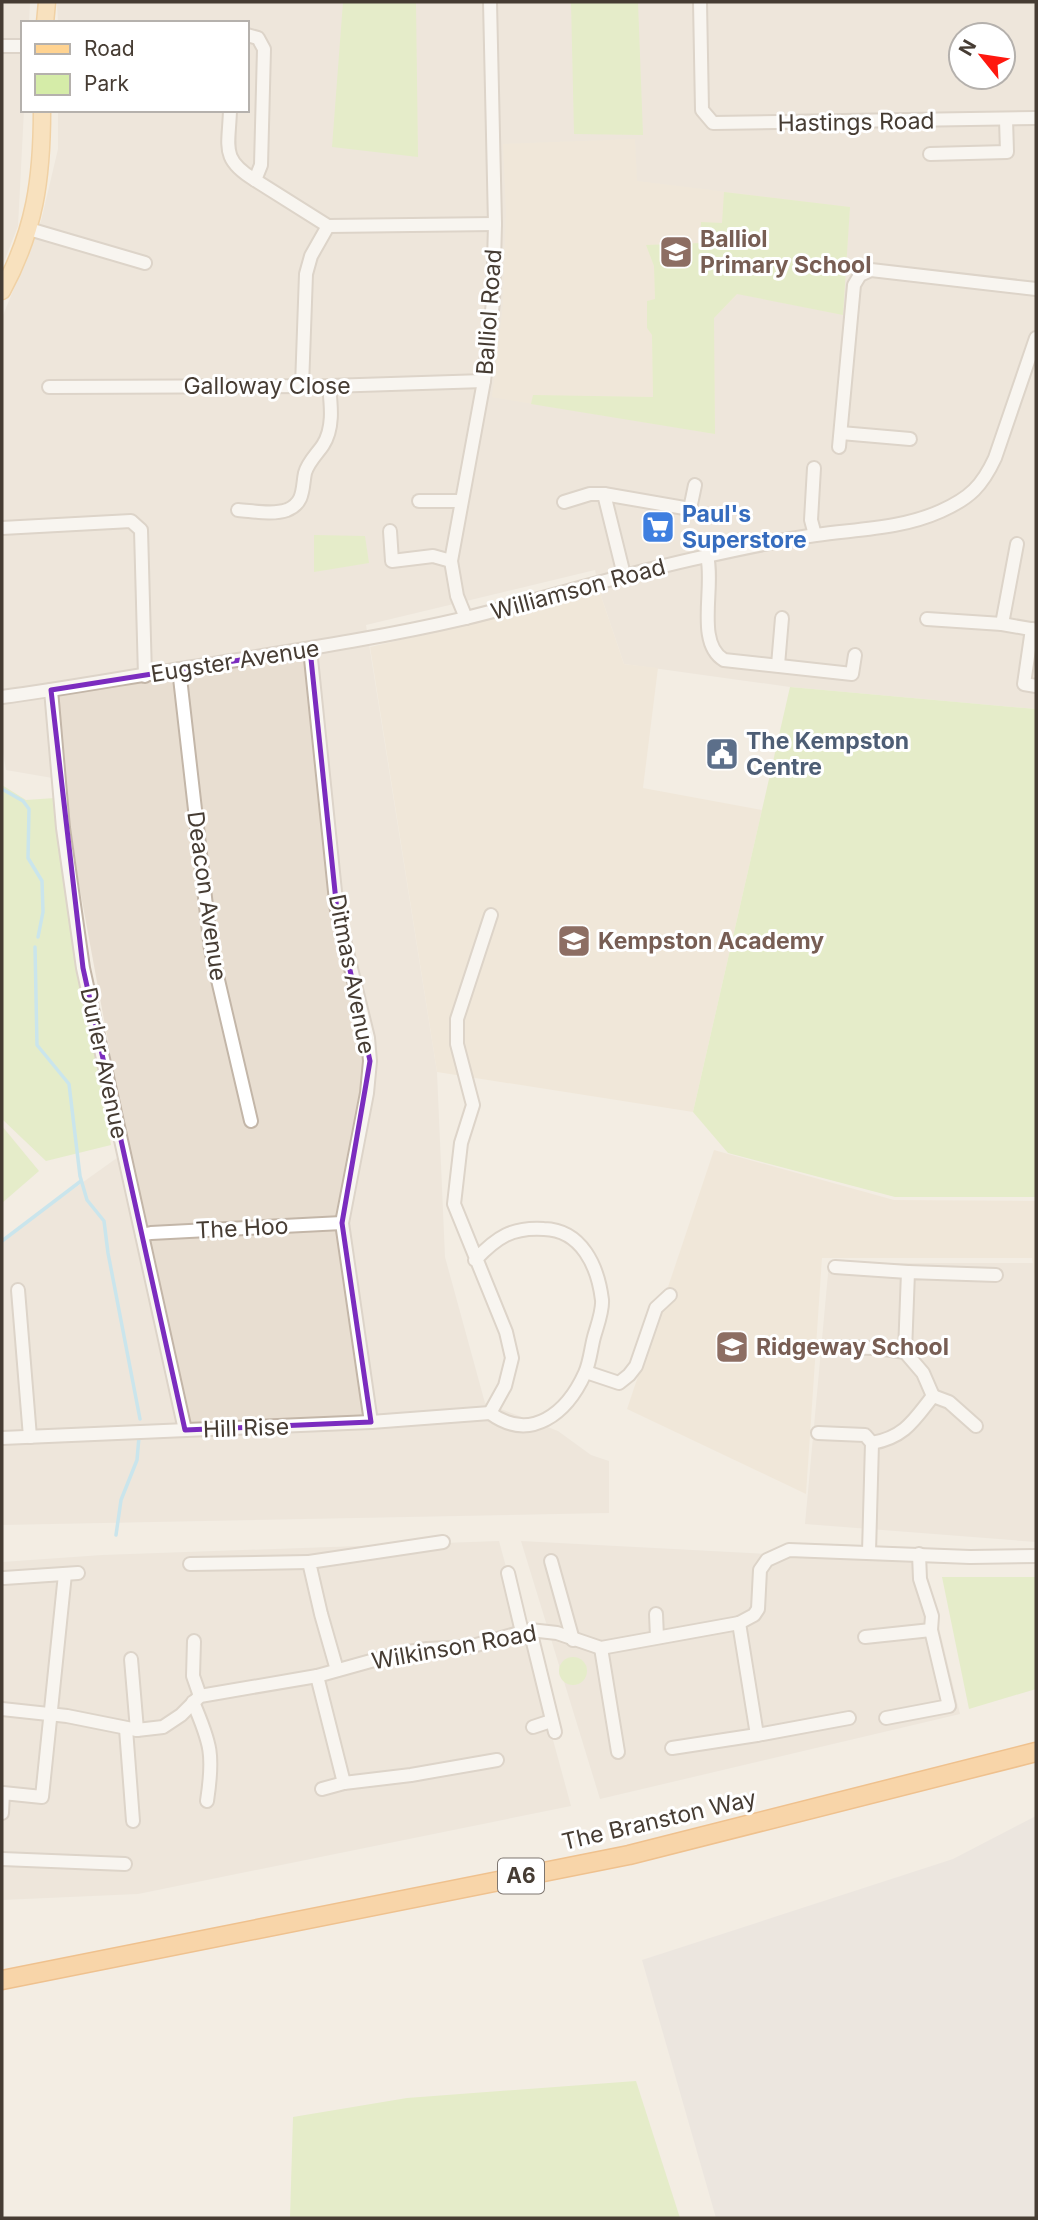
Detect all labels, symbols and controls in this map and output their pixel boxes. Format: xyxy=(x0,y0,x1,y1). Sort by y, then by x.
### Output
legend xyxy=(21,21,248,112)
north arrow xyxy=(947,21,1017,91)
text: Road xyxy=(84,36,135,61)
text: N xyxy=(954,36,981,60)
text: Park xyxy=(84,71,129,96)
street label: Hastings Road xyxy=(777,107,935,137)
place label: Balliol Primary School xyxy=(700,225,871,279)
school or university icon: Balliol Primary School xyxy=(657,233,695,271)
street label: Balliol Road xyxy=(471,248,507,376)
street label: Galloway Close xyxy=(183,372,351,400)
place label: Paul's Superstore xyxy=(682,500,807,554)
supermarket icon: Paul's Superstore xyxy=(639,508,677,546)
street label: Williamson Road xyxy=(488,552,668,626)
street label: Eugster Avenue xyxy=(149,634,321,688)
place label: The Kempston Centre xyxy=(746,727,909,781)
public building icon: The Kempston Centre xyxy=(703,735,741,773)
street label: Deacon Avenue xyxy=(181,809,233,983)
street label: Ditmas Avenue xyxy=(323,892,381,1056)
school or university icon: Kempston Academy xyxy=(555,922,593,960)
place label: Kempston Academy xyxy=(598,927,824,955)
street label: Durler Avenue xyxy=(74,985,134,1141)
street label: The Hoo xyxy=(195,1212,289,1244)
school or university icon: Ridgeway School xyxy=(713,1328,751,1366)
place label: Ridgeway School xyxy=(756,1333,949,1361)
street label: Hill Rise xyxy=(202,1413,290,1443)
street label: Wilkinson Road xyxy=(369,1619,539,1675)
street label: The Branston Way xyxy=(559,1784,759,1856)
road number: A6 xyxy=(498,1858,544,1894)

